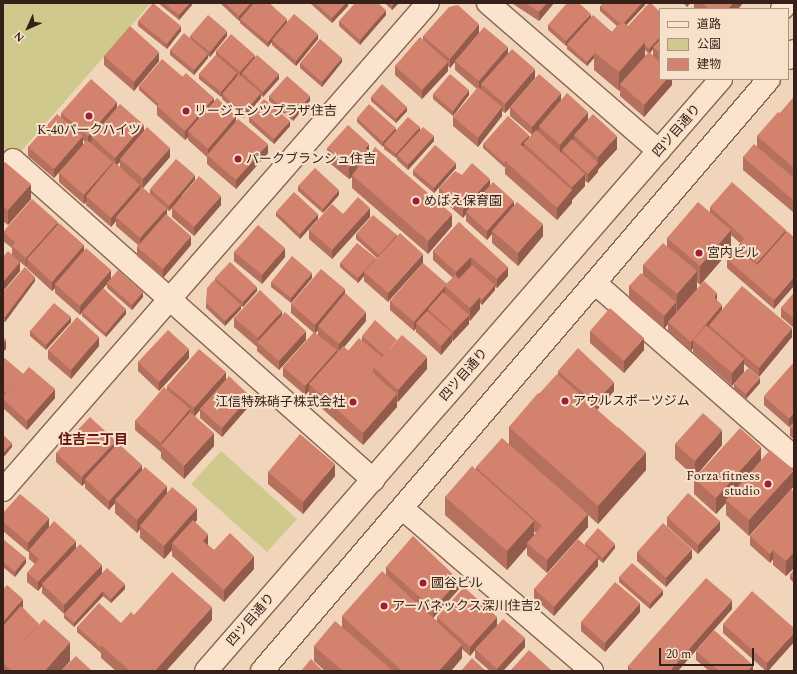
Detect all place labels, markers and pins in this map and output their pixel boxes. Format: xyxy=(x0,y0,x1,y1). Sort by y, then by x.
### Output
place label: リージェンツプラザ住吉 xyxy=(194,103,337,119)
marker: リージェンツプラザ住吉 xyxy=(181,106,191,116)
marker: K-40パークハイツ xyxy=(84,111,94,121)
place label: K-40パークハイツ xyxy=(37,122,141,138)
place label: パークブランシュ住吉 xyxy=(246,151,376,167)
marker: パークブランシュ住吉 xyxy=(233,154,243,164)
place label: めばえ保育園 xyxy=(424,193,502,209)
marker: めばえ保育園 xyxy=(411,196,421,206)
place label: 宮内ビル xyxy=(707,245,759,261)
marker: 宮内ビル xyxy=(694,248,704,258)
place label: アウルスポーツジム xyxy=(573,393,690,409)
place label: 江信特殊硝子株式会社 xyxy=(215,394,345,410)
marker: アウルスポーツジム xyxy=(560,396,570,406)
marker: 江信特殊硝子株式会社 xyxy=(348,397,358,407)
place label: Forza fitness studio xyxy=(686,469,760,500)
marker: Forza fitness studio xyxy=(763,479,773,489)
place label: 國谷ビル xyxy=(431,575,483,591)
marker: 國谷ビル xyxy=(418,578,428,588)
place label: アーバネックス深川住吉2 xyxy=(392,598,541,614)
marker: アーバネックス深川住吉2 xyxy=(379,601,389,611)

